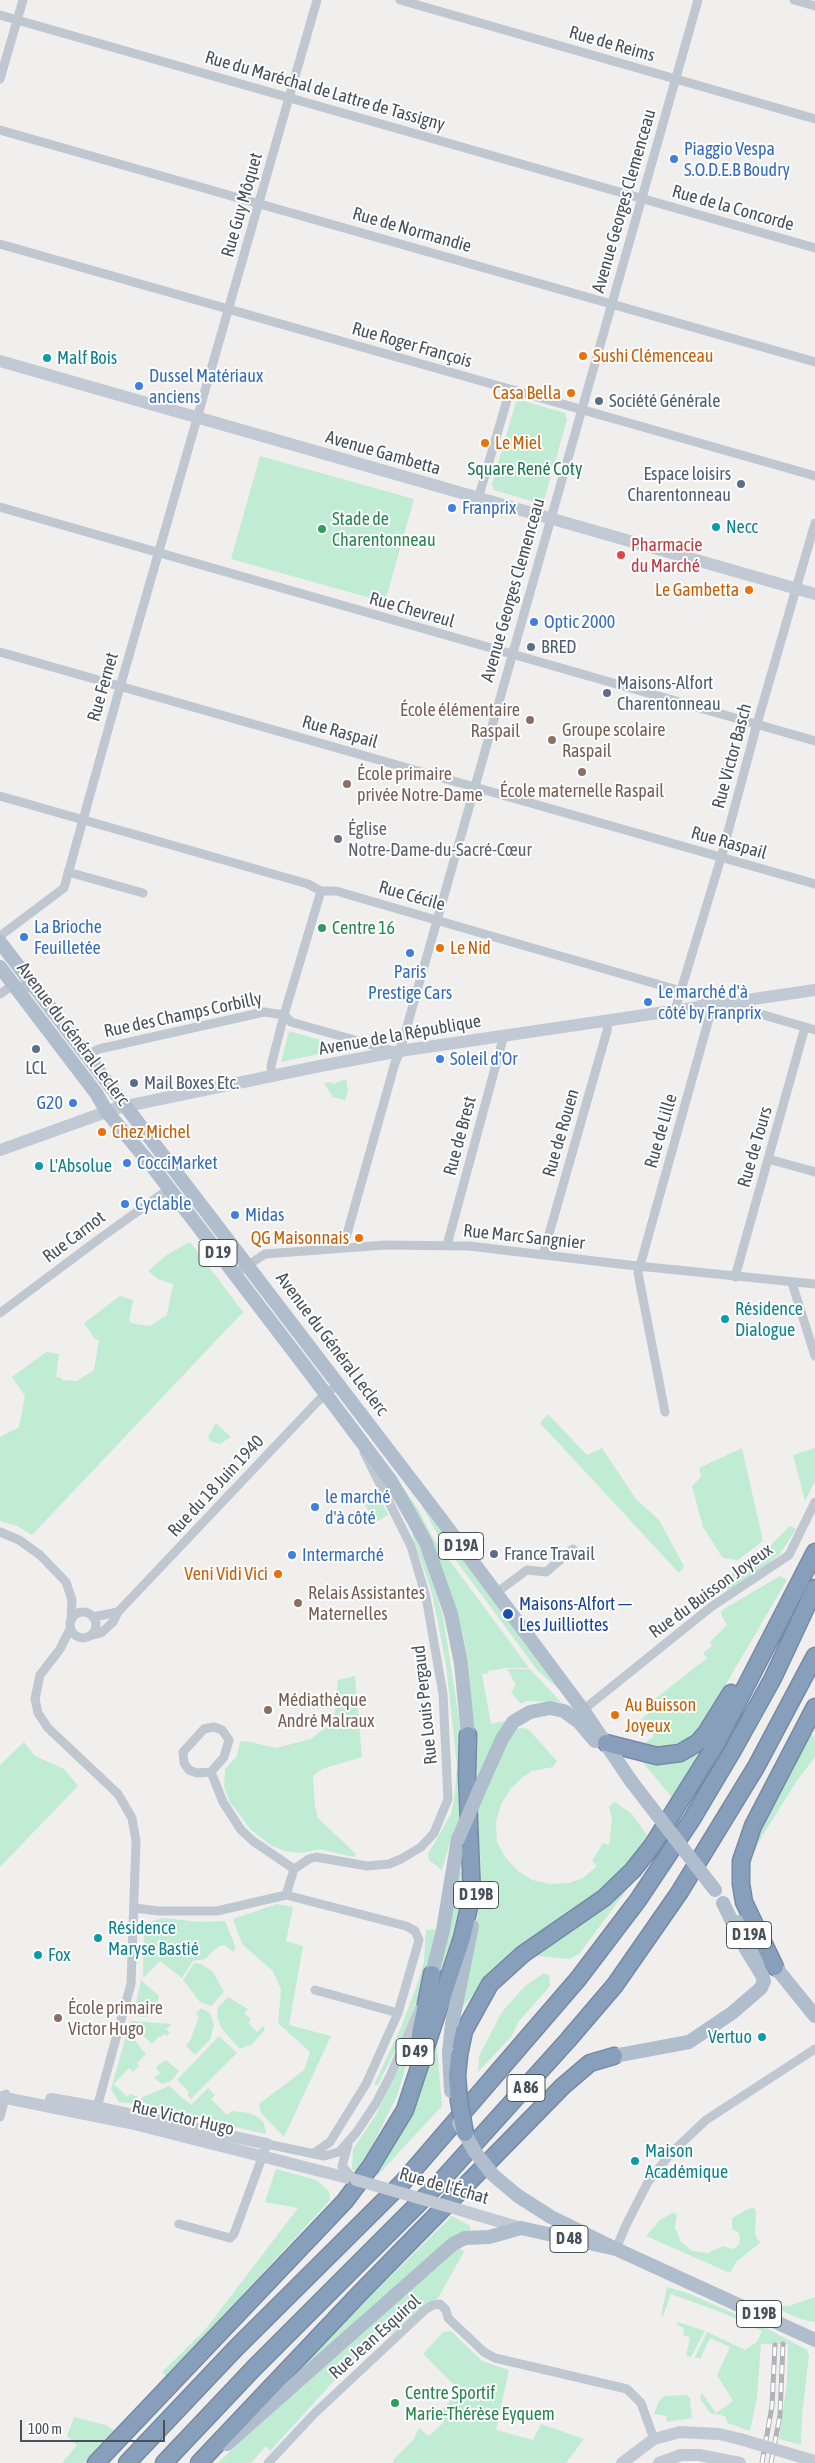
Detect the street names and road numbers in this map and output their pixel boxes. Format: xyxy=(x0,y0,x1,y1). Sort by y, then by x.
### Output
street label: Rue de Reims xyxy=(567,21,657,67)
street label: Rue du Maréchal de Lattre de Tassigny xyxy=(203,46,447,136)
street label: Avenue Georges Clemenceau xyxy=(587,107,661,295)
street label: Rue Guy Môquet xyxy=(217,150,267,260)
street label: Rue de la Concorde xyxy=(670,180,796,236)
street label: Rue de Normandie xyxy=(350,203,474,257)
street label: Rue Roger François xyxy=(350,318,474,372)
street label: Avenue Gambetta xyxy=(323,426,443,480)
street label: Avenue Georges Clemenceau xyxy=(476,496,550,684)
street label: Rue Chevreul xyxy=(367,588,457,632)
street label: Rue Fernet xyxy=(83,650,123,724)
street label: Rue Victor Basch xyxy=(708,701,756,811)
street label: Rue Raspail xyxy=(300,711,380,753)
street label: Rue Raspail xyxy=(689,822,769,864)
street label: Rue Cécile xyxy=(376,876,448,916)
street label: Avenue du Général Leclerc xyxy=(12,958,134,1110)
street label: Rue des Champs Corbilly xyxy=(102,988,264,1042)
street label: Avenue de la République xyxy=(317,1010,483,1060)
street label: Rue de Rouen xyxy=(538,1086,584,1180)
street label: Rue de Lille xyxy=(640,1091,682,1171)
street label: Rue de Brest xyxy=(439,1094,481,1178)
street label: Rue de Tours xyxy=(733,1104,777,1190)
street label: Rue Carnot xyxy=(39,1207,109,1267)
street label: Rue Marc Sangnier xyxy=(462,1220,586,1254)
road number: D 19 xyxy=(199,1240,237,1266)
street label: Avenue du Général Leclerc xyxy=(271,1268,393,1420)
street label: Rue du 18 Juin 1940 xyxy=(163,1431,269,1541)
road number: D 19A xyxy=(438,1532,484,1560)
street label: Rue du Buisson Joyeux xyxy=(645,1539,777,1643)
street label: Rue Louis Pergaud xyxy=(408,1644,442,1766)
road number: D 19B xyxy=(454,1882,498,1908)
road number: D 19A xyxy=(726,1922,772,1948)
road number: D 49 xyxy=(396,2038,434,2066)
road number: A 86 xyxy=(507,2074,545,2102)
street label: Rue Victor Hugo xyxy=(130,2096,236,2140)
street label: Rue de l'Échat xyxy=(397,2163,491,2209)
road number: D 48 xyxy=(550,2226,588,2252)
street label: Rue Jean Esquirol xyxy=(325,2290,425,2384)
road number: D 19B xyxy=(736,2300,782,2328)

